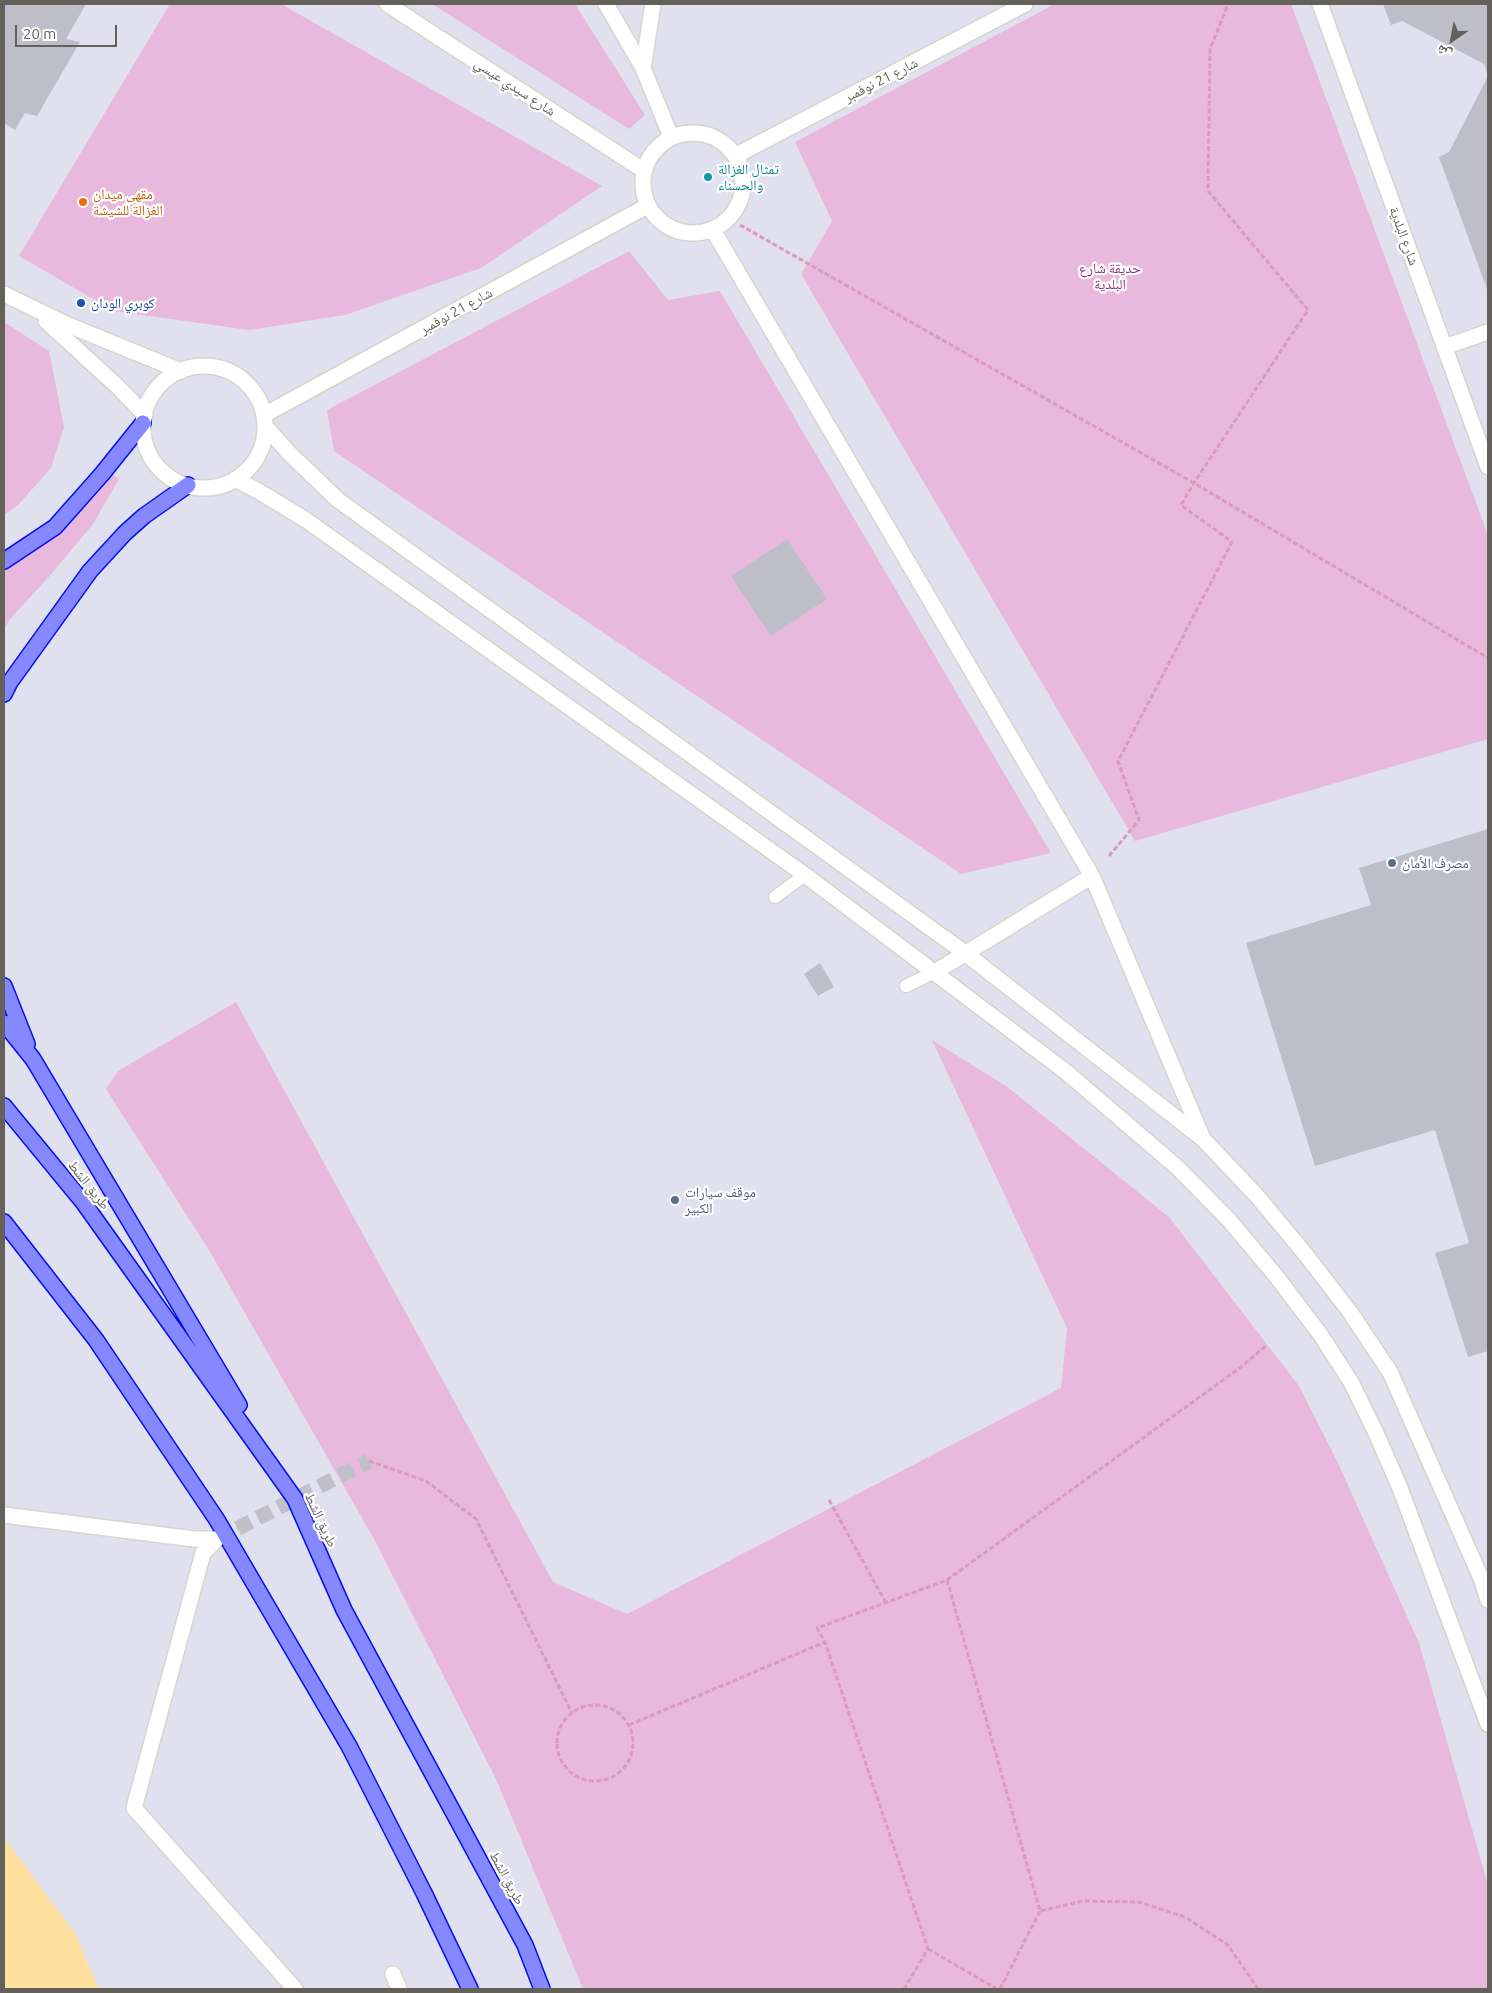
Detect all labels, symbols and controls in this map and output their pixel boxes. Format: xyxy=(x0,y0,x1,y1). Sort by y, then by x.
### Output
scale bar xyxy=(18,15,120,47)
north arrow xyxy=(1427,15,1477,65)
text: 20 m xyxy=(23,25,56,42)
text: ش xyxy=(1433,42,1454,63)
street label: شارع سيدي عيسي xyxy=(471,54,559,120)
street label: شارع 21 نوفمبر xyxy=(841,54,921,106)
place label: تمثال الغزالة والحسناء xyxy=(718,161,779,193)
marker: تمثال الغزالة والحسناء xyxy=(702,171,714,183)
place label: مقهى ميدان الغزالة للشيشة xyxy=(93,186,163,218)
marker: مقهى ميدان الغزالة للشيشة xyxy=(77,196,89,208)
street label: شارع البلدية xyxy=(1386,204,1422,268)
park label: حديقة شارع البلدية xyxy=(1079,260,1141,292)
street label: شارع 21 نوفمبر xyxy=(417,284,495,338)
place label: كوبري الودان xyxy=(91,295,155,311)
marker: كوبري الودان xyxy=(75,297,87,309)
place label: مصرف الأمان xyxy=(1402,855,1469,871)
marker: مصرف الأمان xyxy=(1386,857,1398,869)
street label: طريق الشط xyxy=(64,1157,114,1213)
place label: موقف سيارات الكبير xyxy=(685,1184,756,1216)
marker: موقف سيارات الكبير xyxy=(669,1194,681,1206)
street label: طريق الشط xyxy=(301,1490,341,1550)
street label: طريق الشط xyxy=(486,1848,528,1908)

